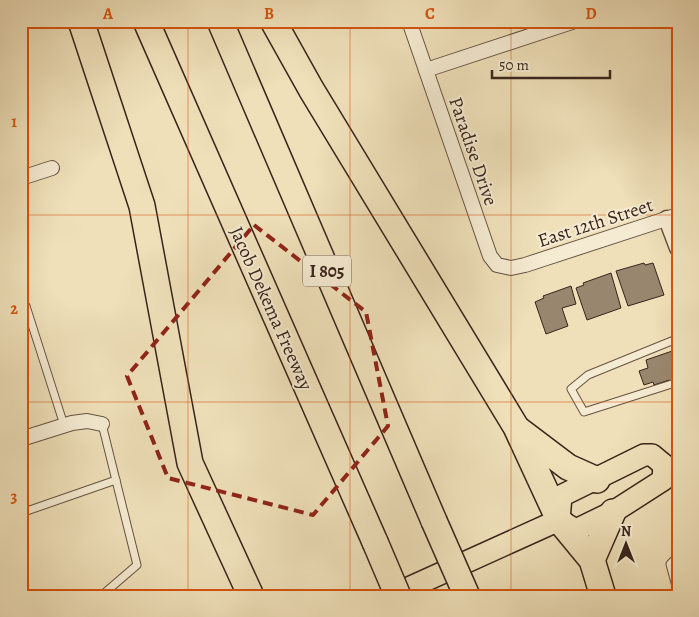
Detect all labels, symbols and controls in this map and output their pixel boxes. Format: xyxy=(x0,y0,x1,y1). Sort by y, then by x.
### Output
text: A xyxy=(102,3,114,25)
text: B xyxy=(264,3,274,25)
text: C xyxy=(425,3,435,25)
text: D xyxy=(585,3,597,25)
scale bar xyxy=(492,48,609,80)
text: 50 m xyxy=(499,55,529,75)
street label: Paradise Drive xyxy=(442,94,504,209)
text: 1 xyxy=(11,111,17,133)
street label: East 12th Street xyxy=(534,192,656,254)
street label: Jacob Dekema Freeway xyxy=(223,222,319,395)
road number: I 805 xyxy=(303,256,351,286)
text: 2 xyxy=(10,298,18,320)
text: 3 xyxy=(11,486,18,508)
north arrow xyxy=(602,520,652,570)
text: N xyxy=(621,522,631,541)

